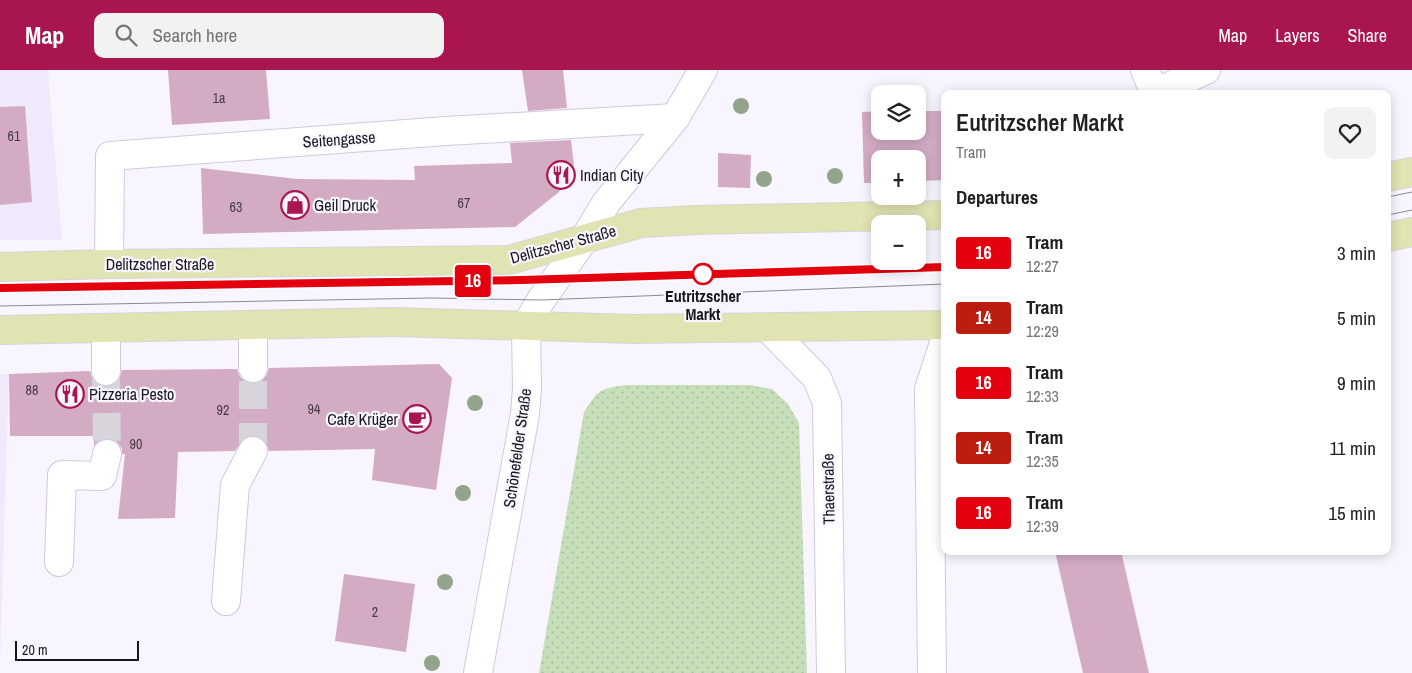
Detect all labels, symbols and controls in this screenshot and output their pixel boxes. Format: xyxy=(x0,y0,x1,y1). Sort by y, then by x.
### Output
search box xyxy=(94,13,444,58)
text: Map xyxy=(25,19,64,51)
icon: search xyxy=(112,21,140,49)
text: Search here xyxy=(152,22,237,48)
text: Map xyxy=(1219,23,1247,48)
text: Layers xyxy=(1275,23,1320,48)
text: Share xyxy=(1348,23,1387,48)
map controls xyxy=(871,85,926,270)
button: layers xyxy=(871,85,926,140)
house number: 1a xyxy=(213,89,226,107)
text: Eutritzscher Markt xyxy=(956,106,1124,138)
button: heart xyxy=(1324,107,1376,159)
street label: Seitengasse xyxy=(302,125,376,153)
house number: 61 xyxy=(8,127,21,145)
text: Tram xyxy=(956,141,986,163)
button: + xyxy=(871,150,926,205)
restaurant icon: Indian City xyxy=(546,160,576,190)
place label: Indian City xyxy=(580,164,644,186)
text: Departures xyxy=(956,184,1038,210)
shop icon: Geil Druck xyxy=(280,190,310,220)
place label: Geil Druck xyxy=(314,194,376,216)
house number: 67 xyxy=(458,194,470,212)
house number: 63 xyxy=(230,198,242,216)
button: − xyxy=(871,215,926,270)
street label: Delitzscher Straße xyxy=(508,219,618,269)
text: Tram xyxy=(1026,229,1063,255)
text: 16 xyxy=(975,240,992,265)
text: 3 min xyxy=(1337,240,1376,266)
street label: Delitzscher Straße xyxy=(106,253,214,275)
text: 12:27 xyxy=(1026,255,1059,277)
marker: Eutritzscher Markt xyxy=(692,263,714,285)
line badge: 16 xyxy=(450,265,496,297)
text: 16 xyxy=(465,268,481,293)
place label: Eutritzscher Markt xyxy=(665,285,742,325)
text: Tram xyxy=(1026,294,1063,320)
text: 14 xyxy=(975,305,992,330)
text: 5 min xyxy=(1337,305,1376,331)
text: 12:29 xyxy=(1026,320,1059,342)
text: Tram xyxy=(1026,359,1063,385)
text: 16 xyxy=(975,370,992,395)
text: 9 min xyxy=(1337,370,1376,396)
restaurant icon: Pizzeria Pesto xyxy=(55,379,85,409)
house number: 88 xyxy=(26,381,38,399)
place label: Pizzeria Pesto xyxy=(89,383,174,405)
text: 12:33 xyxy=(1026,385,1059,407)
street label: Schönefelder Straße xyxy=(498,387,536,509)
house number: 94 xyxy=(308,400,321,418)
house number: 92 xyxy=(217,401,229,419)
cafe icon: Cafe Krüger xyxy=(402,404,432,434)
place label: Cafe Krüger xyxy=(327,408,399,430)
text: Tram xyxy=(1026,424,1063,450)
house number: 90 xyxy=(130,435,142,453)
text: 14 xyxy=(975,435,992,460)
text: 11 min xyxy=(1330,435,1376,461)
text: 12:35 xyxy=(1026,450,1059,472)
street label: Thaerstraße xyxy=(816,453,840,525)
text: Tram xyxy=(1026,489,1063,515)
text: 16 xyxy=(975,500,992,525)
text: 15 min xyxy=(1328,500,1376,526)
text: 12:39 xyxy=(1026,515,1059,537)
house number: 2 xyxy=(372,603,378,621)
scale bar xyxy=(15,638,139,661)
text: 20 m xyxy=(22,641,48,659)

